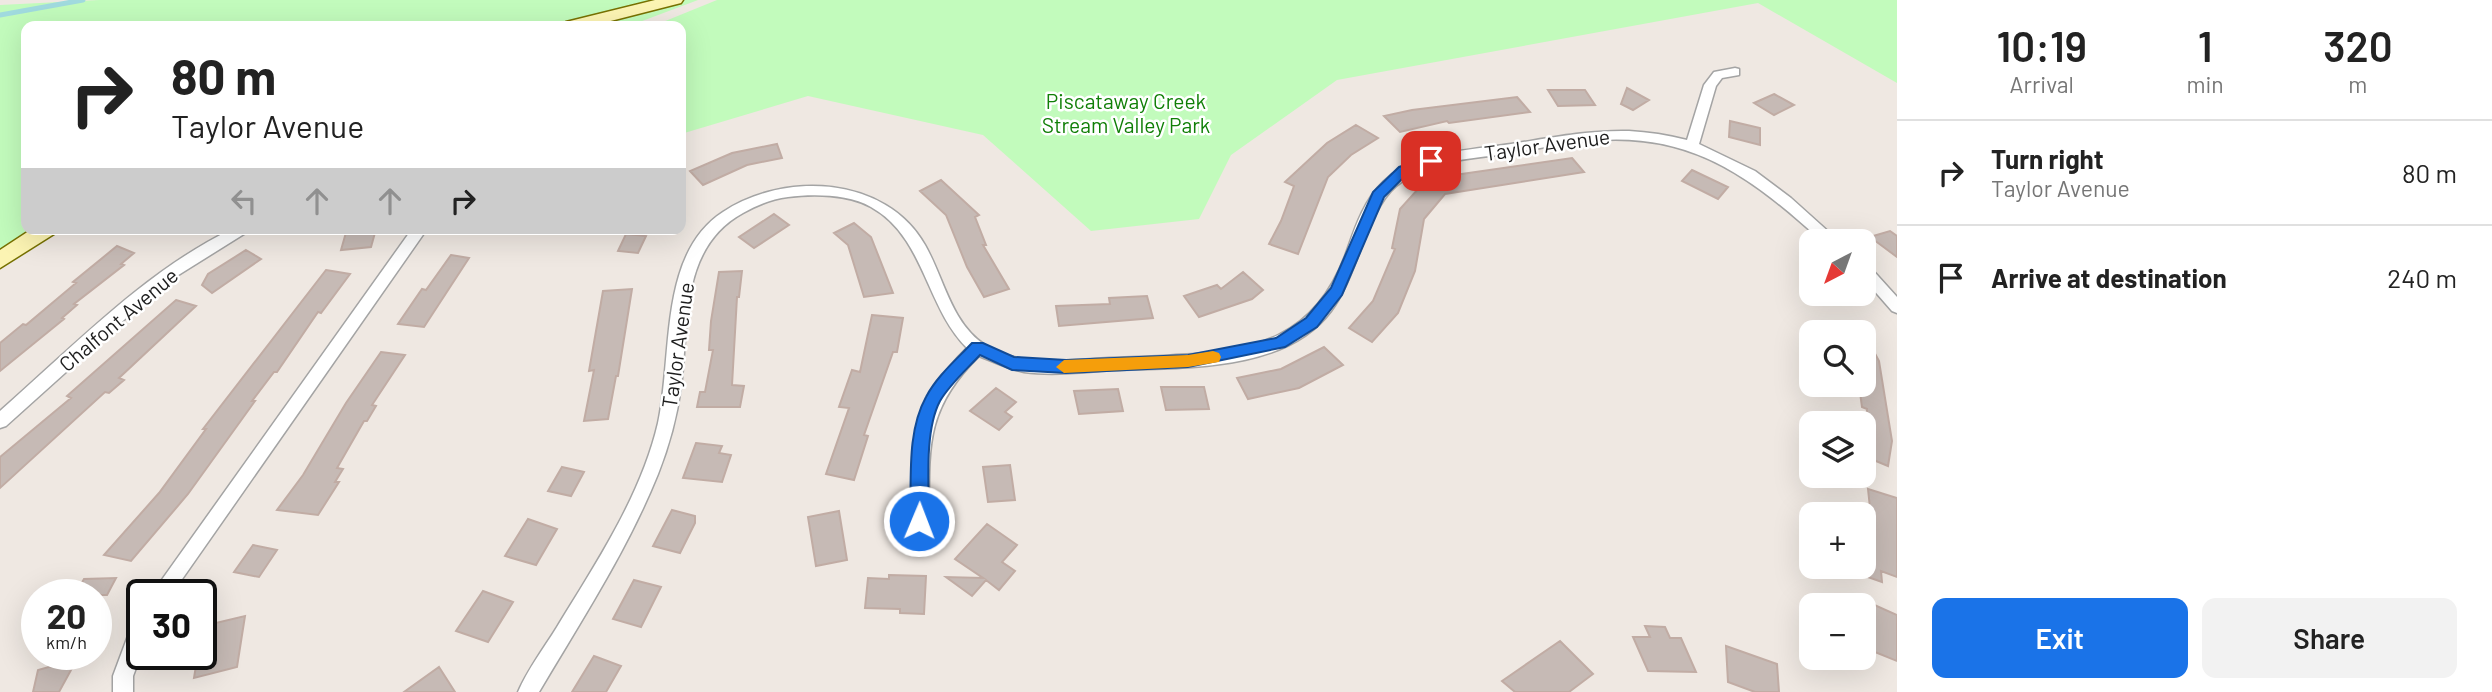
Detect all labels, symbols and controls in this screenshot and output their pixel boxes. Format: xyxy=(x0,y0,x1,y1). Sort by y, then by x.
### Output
text: 10:19 xyxy=(1996,20,2087,70)
text: 1 xyxy=(2198,20,2213,70)
text: 320 xyxy=(2323,20,2393,70)
text: 80 m xyxy=(171,46,276,105)
icon: right xyxy=(56,49,147,140)
text: Arrival xyxy=(2010,70,2074,98)
text: min xyxy=(2186,70,2224,98)
text: m xyxy=(2348,70,2367,98)
park label: Piscataway Creek Stream Valley Park xyxy=(1042,88,1210,137)
text: Taylor Avenue xyxy=(171,106,364,144)
street label: Taylor Avenue xyxy=(1482,123,1612,165)
pin xyxy=(1401,131,1461,191)
icon: arrive xyxy=(1412,142,1450,180)
text: Turn right xyxy=(1991,143,2104,174)
icon: right xyxy=(1932,154,1970,192)
text: 80 m xyxy=(2402,157,2457,188)
text: Taylor Avenue xyxy=(1991,174,2130,202)
icon: left xyxy=(225,182,263,220)
icon: ahead xyxy=(298,182,336,220)
icon: ahead xyxy=(371,182,409,220)
icon: right xyxy=(444,182,482,220)
north arrow xyxy=(1799,229,1876,306)
map controls xyxy=(1799,229,1876,670)
icon: arrive xyxy=(1932,259,1970,297)
street label: Chalfont Avenue xyxy=(53,262,183,376)
text: Arrive at destination xyxy=(1991,262,2227,293)
text: 240 m xyxy=(2387,262,2457,293)
street label: Taylor Avenue xyxy=(656,280,698,410)
button: search xyxy=(1799,320,1876,397)
button: layers xyxy=(1799,411,1876,488)
position arrow xyxy=(882,484,956,558)
button: + xyxy=(1799,502,1876,579)
speed limit sign: 30 xyxy=(126,579,217,670)
button: − xyxy=(1799,593,1876,670)
text: 20 xyxy=(47,594,86,636)
button: Exit xyxy=(1932,598,2188,678)
button: Share xyxy=(2202,598,2457,678)
text: km/h xyxy=(46,631,87,653)

